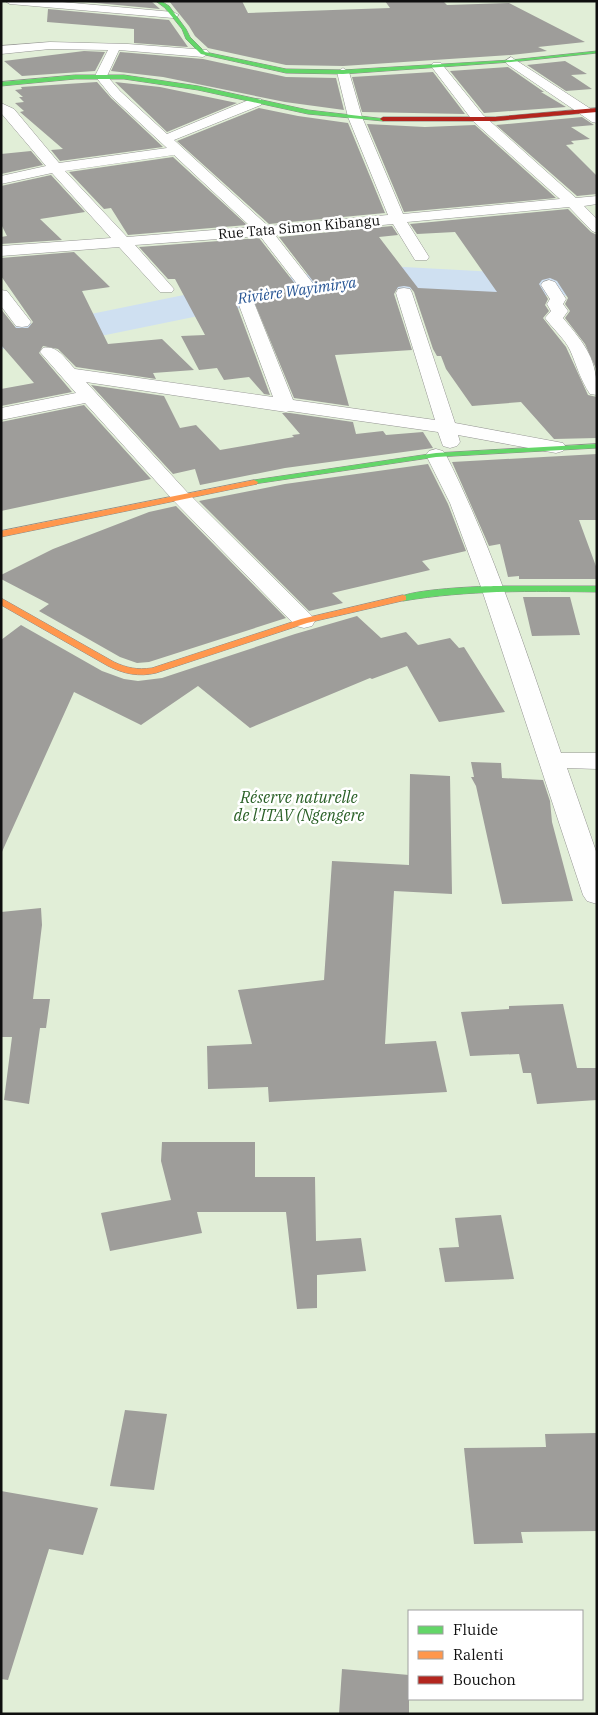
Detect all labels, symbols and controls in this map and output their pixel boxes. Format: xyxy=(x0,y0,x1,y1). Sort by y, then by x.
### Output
street label: Rue Tata Simon Kibangu xyxy=(217,211,381,243)
water label: Rivière Wayimirya xyxy=(236,272,358,308)
park label: Réserve naturelle de l'ITAV (Ngengere xyxy=(234,787,364,825)
legend xyxy=(408,1610,583,1700)
text: Fluide xyxy=(453,1620,498,1639)
text: Ralenti xyxy=(453,1645,504,1664)
text: Bouchon xyxy=(453,1670,516,1689)

